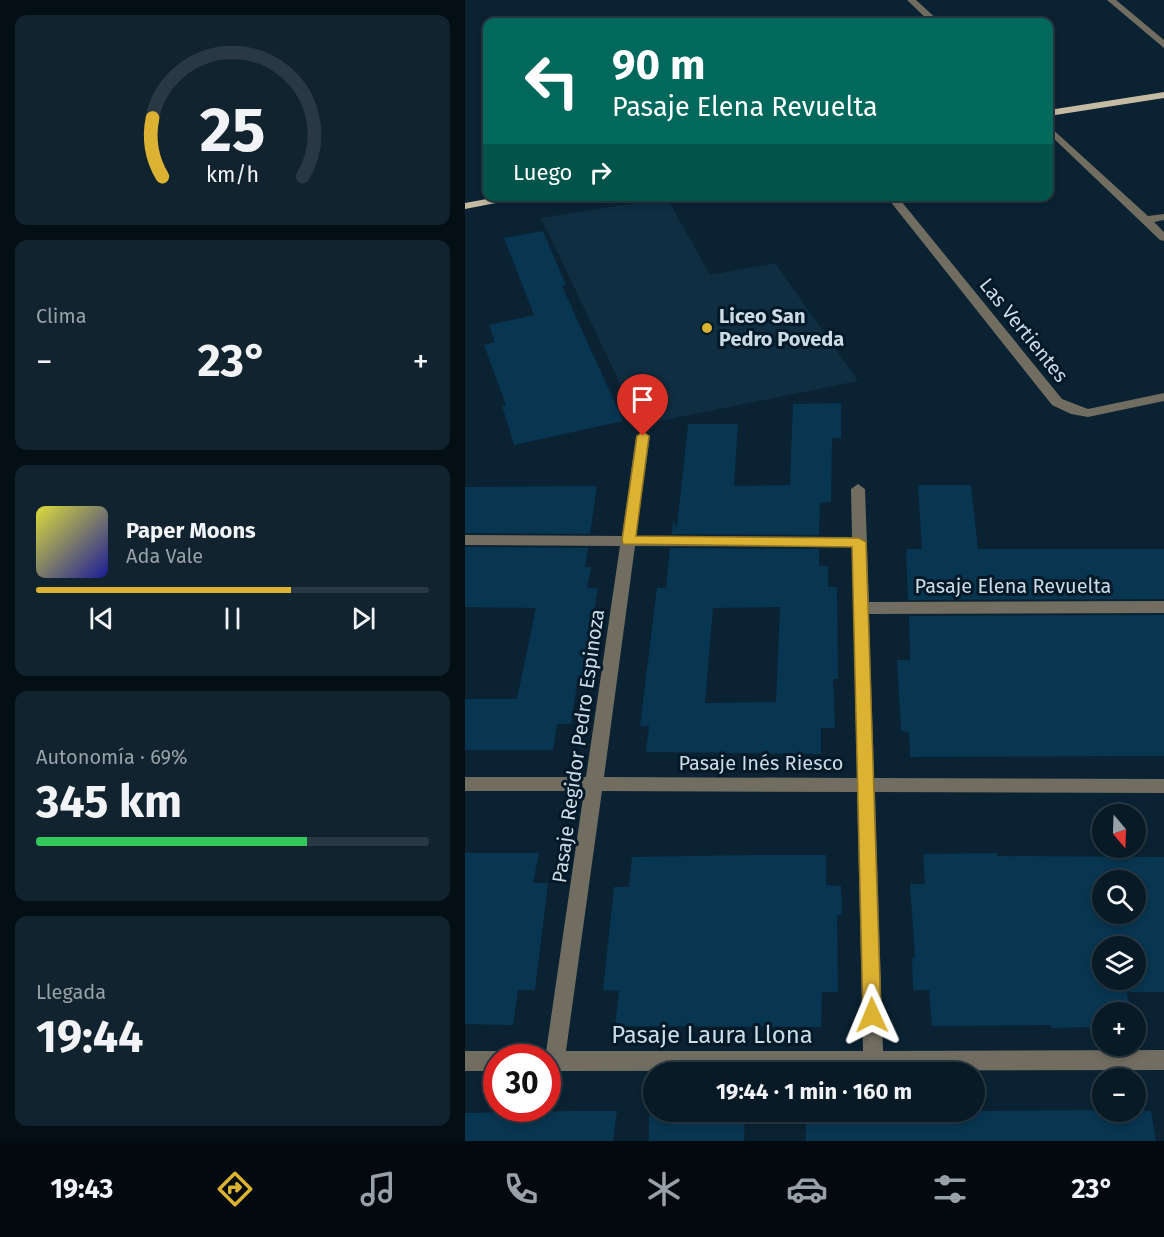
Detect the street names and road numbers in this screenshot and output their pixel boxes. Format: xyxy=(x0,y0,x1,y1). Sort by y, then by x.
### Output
street label: Las Vertientes xyxy=(975,273,1073,387)
street label: Pasaje Elena Revuelta xyxy=(915,574,1111,598)
street label: Pasaje Regidor Pedro Espinoza xyxy=(547,608,609,884)
street label: Pasaje Inés Riesco xyxy=(679,751,843,775)
street label: Pasaje Laura Llona xyxy=(611,1021,813,1049)

